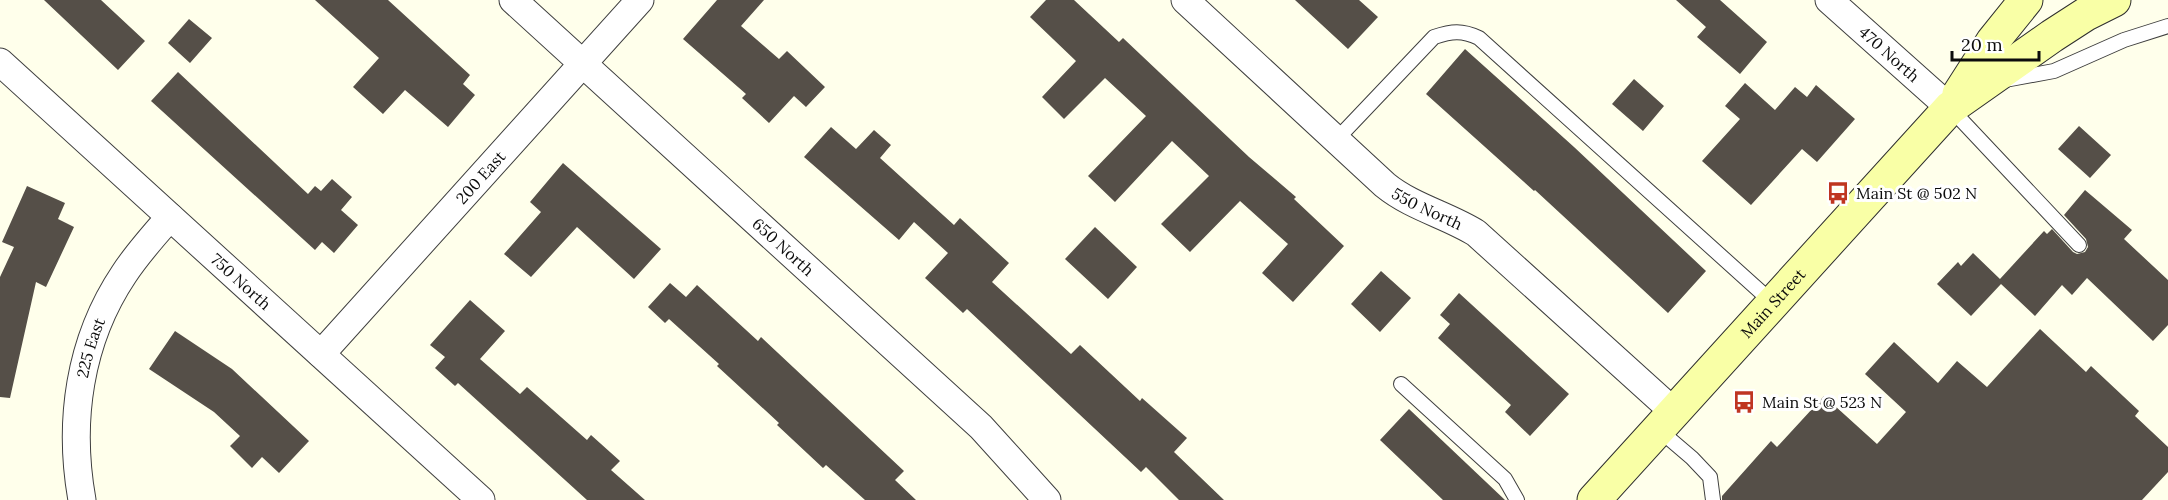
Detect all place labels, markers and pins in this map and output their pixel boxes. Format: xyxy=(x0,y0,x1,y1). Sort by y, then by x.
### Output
bus stop icon: Main St @ 502 N xyxy=(1825,180,1851,206)
place label: Main St @ 502 N xyxy=(1856,183,1977,203)
bus stop icon: Main St @ 523 N xyxy=(1731,389,1757,415)
place label: Main St @ 523 N xyxy=(1762,392,1882,412)

